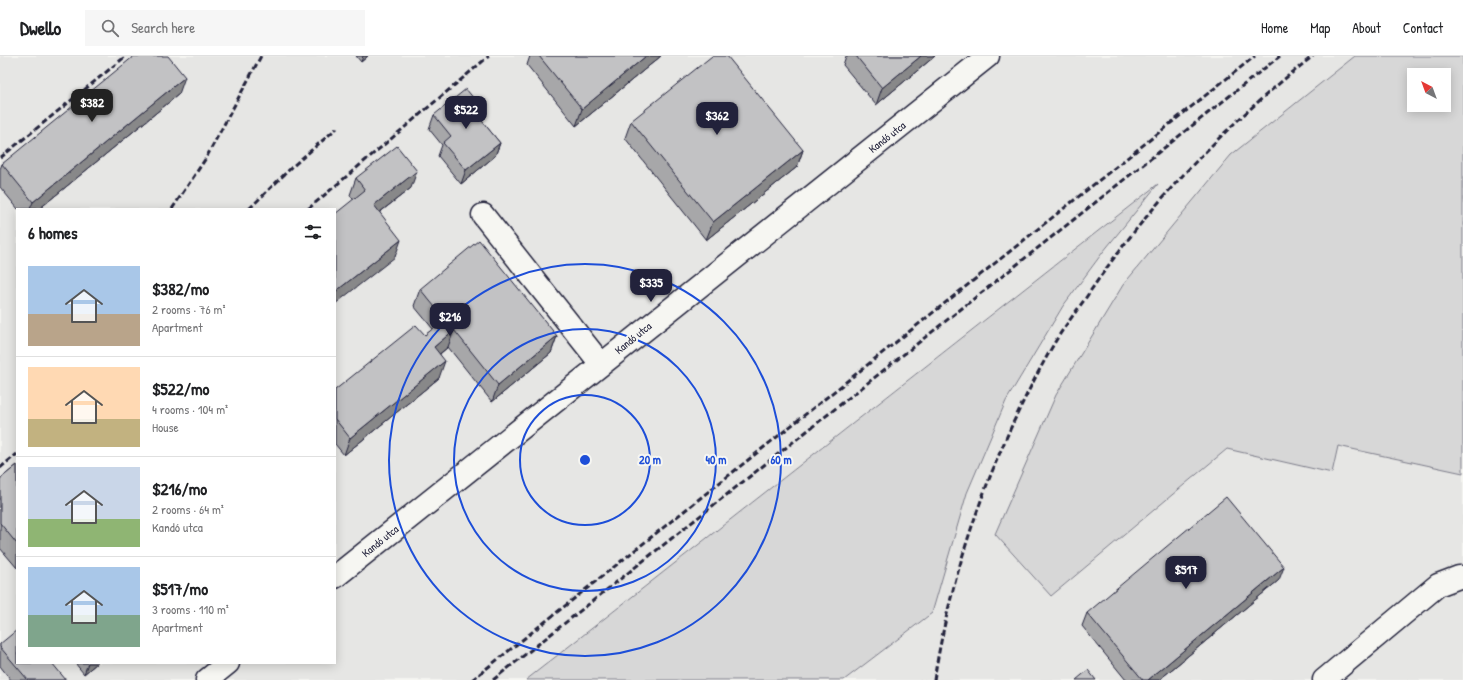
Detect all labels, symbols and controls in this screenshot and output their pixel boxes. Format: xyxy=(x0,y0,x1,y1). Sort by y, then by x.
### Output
search box xyxy=(85,10,365,46)
text: Dwello xyxy=(20,15,61,41)
icon: search xyxy=(99,17,121,39)
text: Search here xyxy=(131,17,195,38)
text: Home xyxy=(1261,18,1288,37)
text: Map xyxy=(1310,18,1330,37)
text: About xyxy=(1352,18,1381,37)
text: Contact xyxy=(1403,18,1443,37)
north arrow xyxy=(1407,68,1451,112)
map controls xyxy=(1407,68,1451,112)
pin: $382 xyxy=(68,89,116,123)
text: $382 xyxy=(80,93,104,111)
pin: $522 xyxy=(442,96,490,130)
text: $522 xyxy=(454,100,478,118)
pin: $362 xyxy=(693,102,741,136)
text: $362 xyxy=(705,106,729,124)
street label: Kandó utca xyxy=(866,118,909,156)
text: 6 homes xyxy=(28,221,78,244)
icon: filters xyxy=(302,221,324,243)
pin: $335 xyxy=(627,269,675,303)
text: $335 xyxy=(639,273,663,291)
text: $382/mo xyxy=(152,277,209,300)
icon: home xyxy=(60,282,108,330)
text: 2 rooms · 76 m² xyxy=(152,300,225,318)
pin: $216 xyxy=(426,303,474,337)
text: $216 xyxy=(439,307,461,325)
text: Apartment xyxy=(152,318,203,336)
street label: Kandó utca xyxy=(612,319,655,357)
text: $522/mo xyxy=(152,377,209,400)
icon: home xyxy=(60,383,108,431)
text: 4 rooms · 104 m² xyxy=(152,400,228,418)
text: House xyxy=(152,418,179,436)
text: 20 m xyxy=(639,451,661,468)
text: 40 m xyxy=(706,451,726,468)
text: 60 m xyxy=(770,451,792,468)
centre of rings xyxy=(578,453,592,467)
text: $216/mo xyxy=(152,477,207,500)
icon: home xyxy=(60,483,108,531)
text: 2 rooms · 64 m² xyxy=(152,500,224,518)
text: Kandó utca xyxy=(152,518,203,536)
street label: Kandó utca xyxy=(359,522,402,560)
pin: $517 xyxy=(1162,556,1210,590)
text: $517 xyxy=(1174,560,1198,578)
text: $517/mo xyxy=(152,577,208,600)
icon: home xyxy=(60,583,108,631)
text: 3 rooms · 110 m² xyxy=(152,600,229,618)
text: Apartment xyxy=(152,618,203,636)

